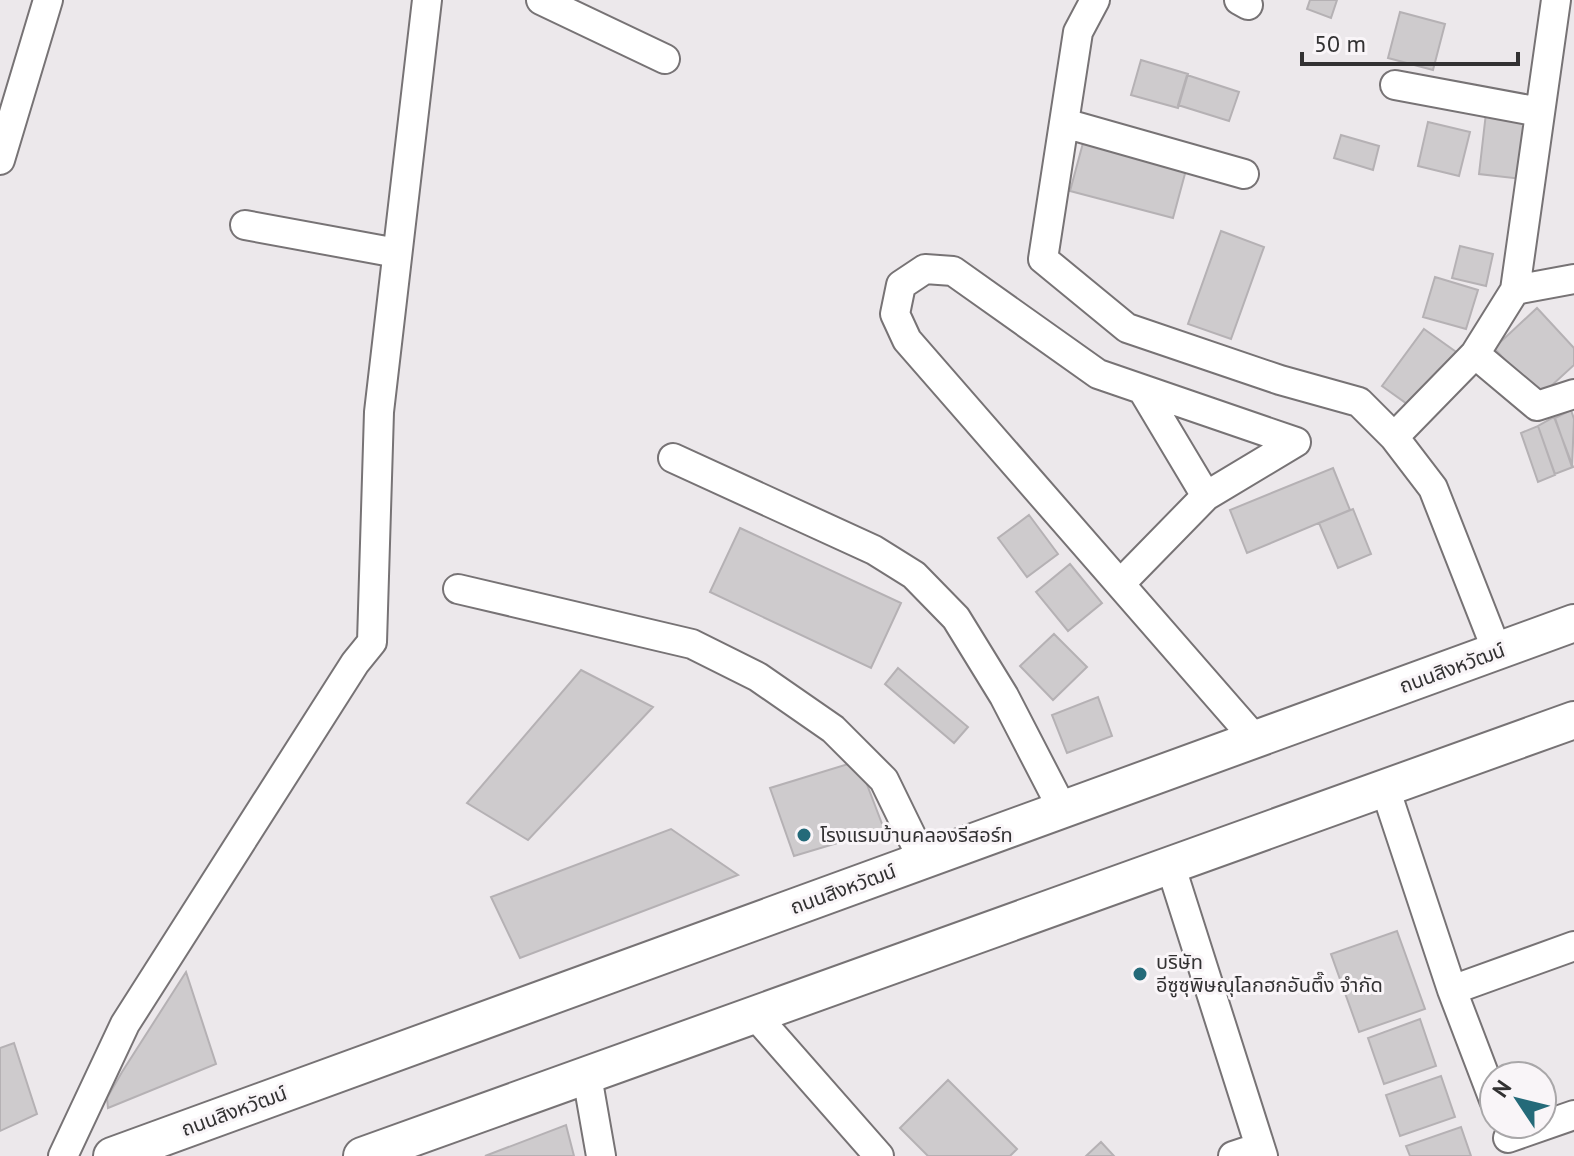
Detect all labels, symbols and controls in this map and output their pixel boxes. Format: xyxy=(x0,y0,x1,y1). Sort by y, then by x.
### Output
scale bar xyxy=(1302,16,1518,66)
text: 50 m xyxy=(1314,28,1366,59)
street label: ถนนสิงหวัฒน์ xyxy=(1396,637,1508,699)
place label: โรงแรมบ้านคลองรีสอร์ท xyxy=(820,822,1013,848)
marker: โรงแรมบ้านคลองรีสอร์ท xyxy=(795,826,813,844)
street label: ถนนสิงหวัฒน์ xyxy=(787,858,899,920)
place label: บริษัท อีซูซุพิษณุโลกฮกอันตึ๊ง จำกัด xyxy=(1156,949,1383,998)
marker: บริษัท อีซูซุพิษณุโลกฮกอันตึ๊ง จำกัด xyxy=(1131,965,1149,983)
north arrow xyxy=(1478,1060,1558,1140)
text: N xyxy=(1486,1075,1517,1102)
street label: ถนนสิงหวัฒน์ xyxy=(178,1080,290,1142)

